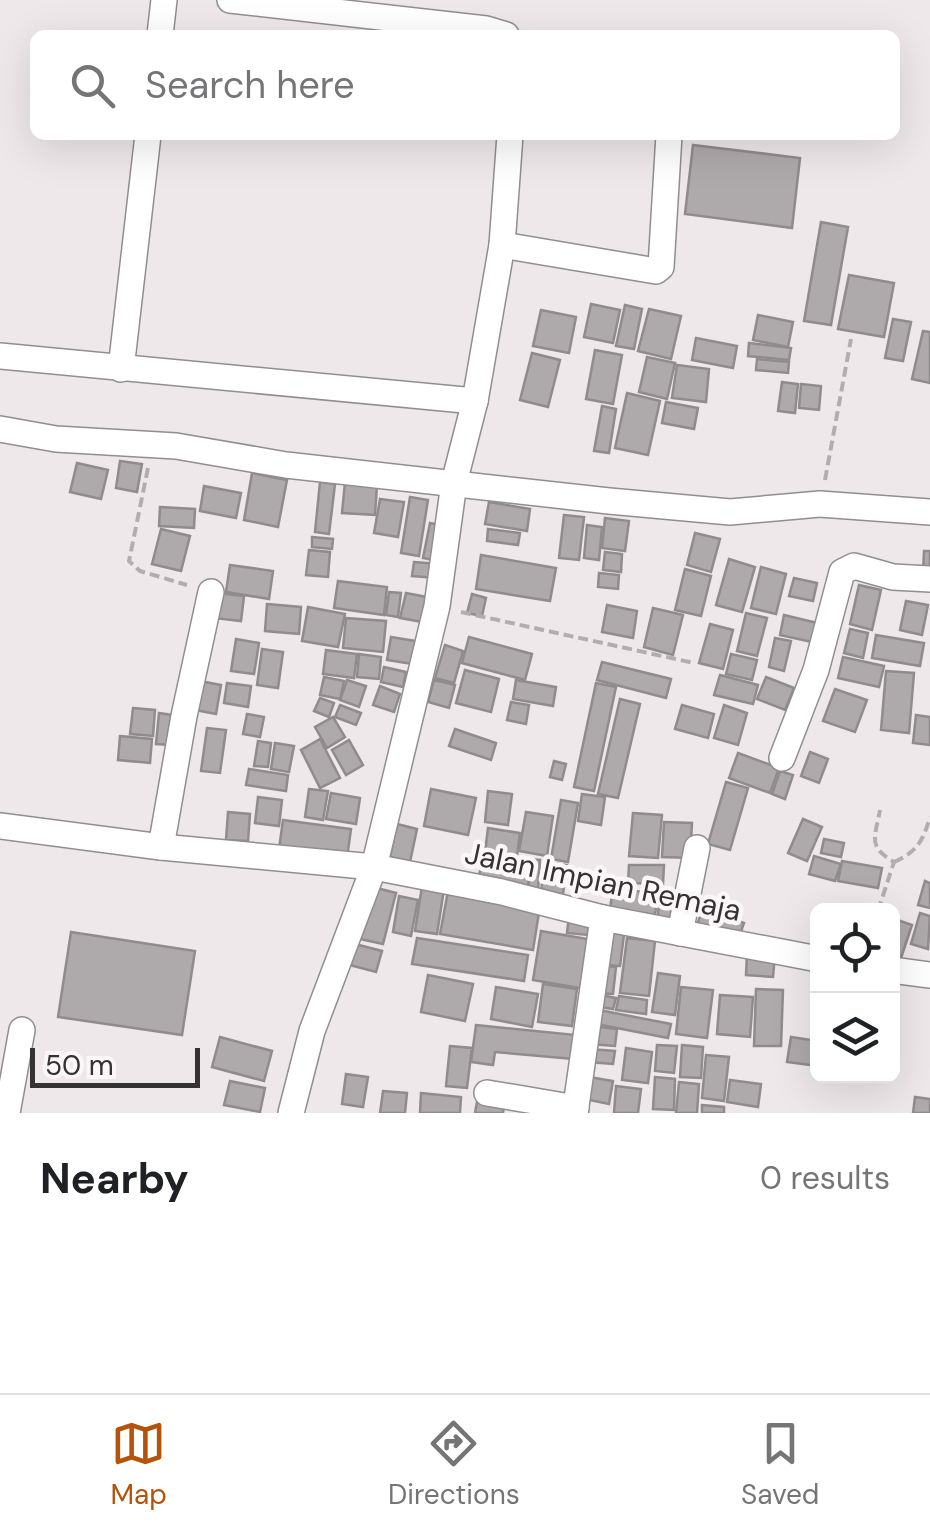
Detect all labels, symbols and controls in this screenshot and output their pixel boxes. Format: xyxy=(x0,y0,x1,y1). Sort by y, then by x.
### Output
search box xyxy=(30,30,900,140)
icon: search xyxy=(65,58,120,113)
text: Search here xyxy=(145,60,355,110)
street label: Jalan Impian Remaja xyxy=(461,833,745,930)
map controls xyxy=(810,903,900,1083)
button: locate xyxy=(810,903,900,993)
button: layers xyxy=(810,993,900,1083)
scale bar xyxy=(30,1043,200,1088)
text: 50 m xyxy=(45,1047,114,1084)
text: Nearby xyxy=(40,1151,189,1206)
text: 0 results xyxy=(760,1157,890,1199)
tab: Map xyxy=(111,1416,167,1513)
tab: Directions xyxy=(388,1416,520,1513)
tab: Saved xyxy=(741,1416,819,1513)

